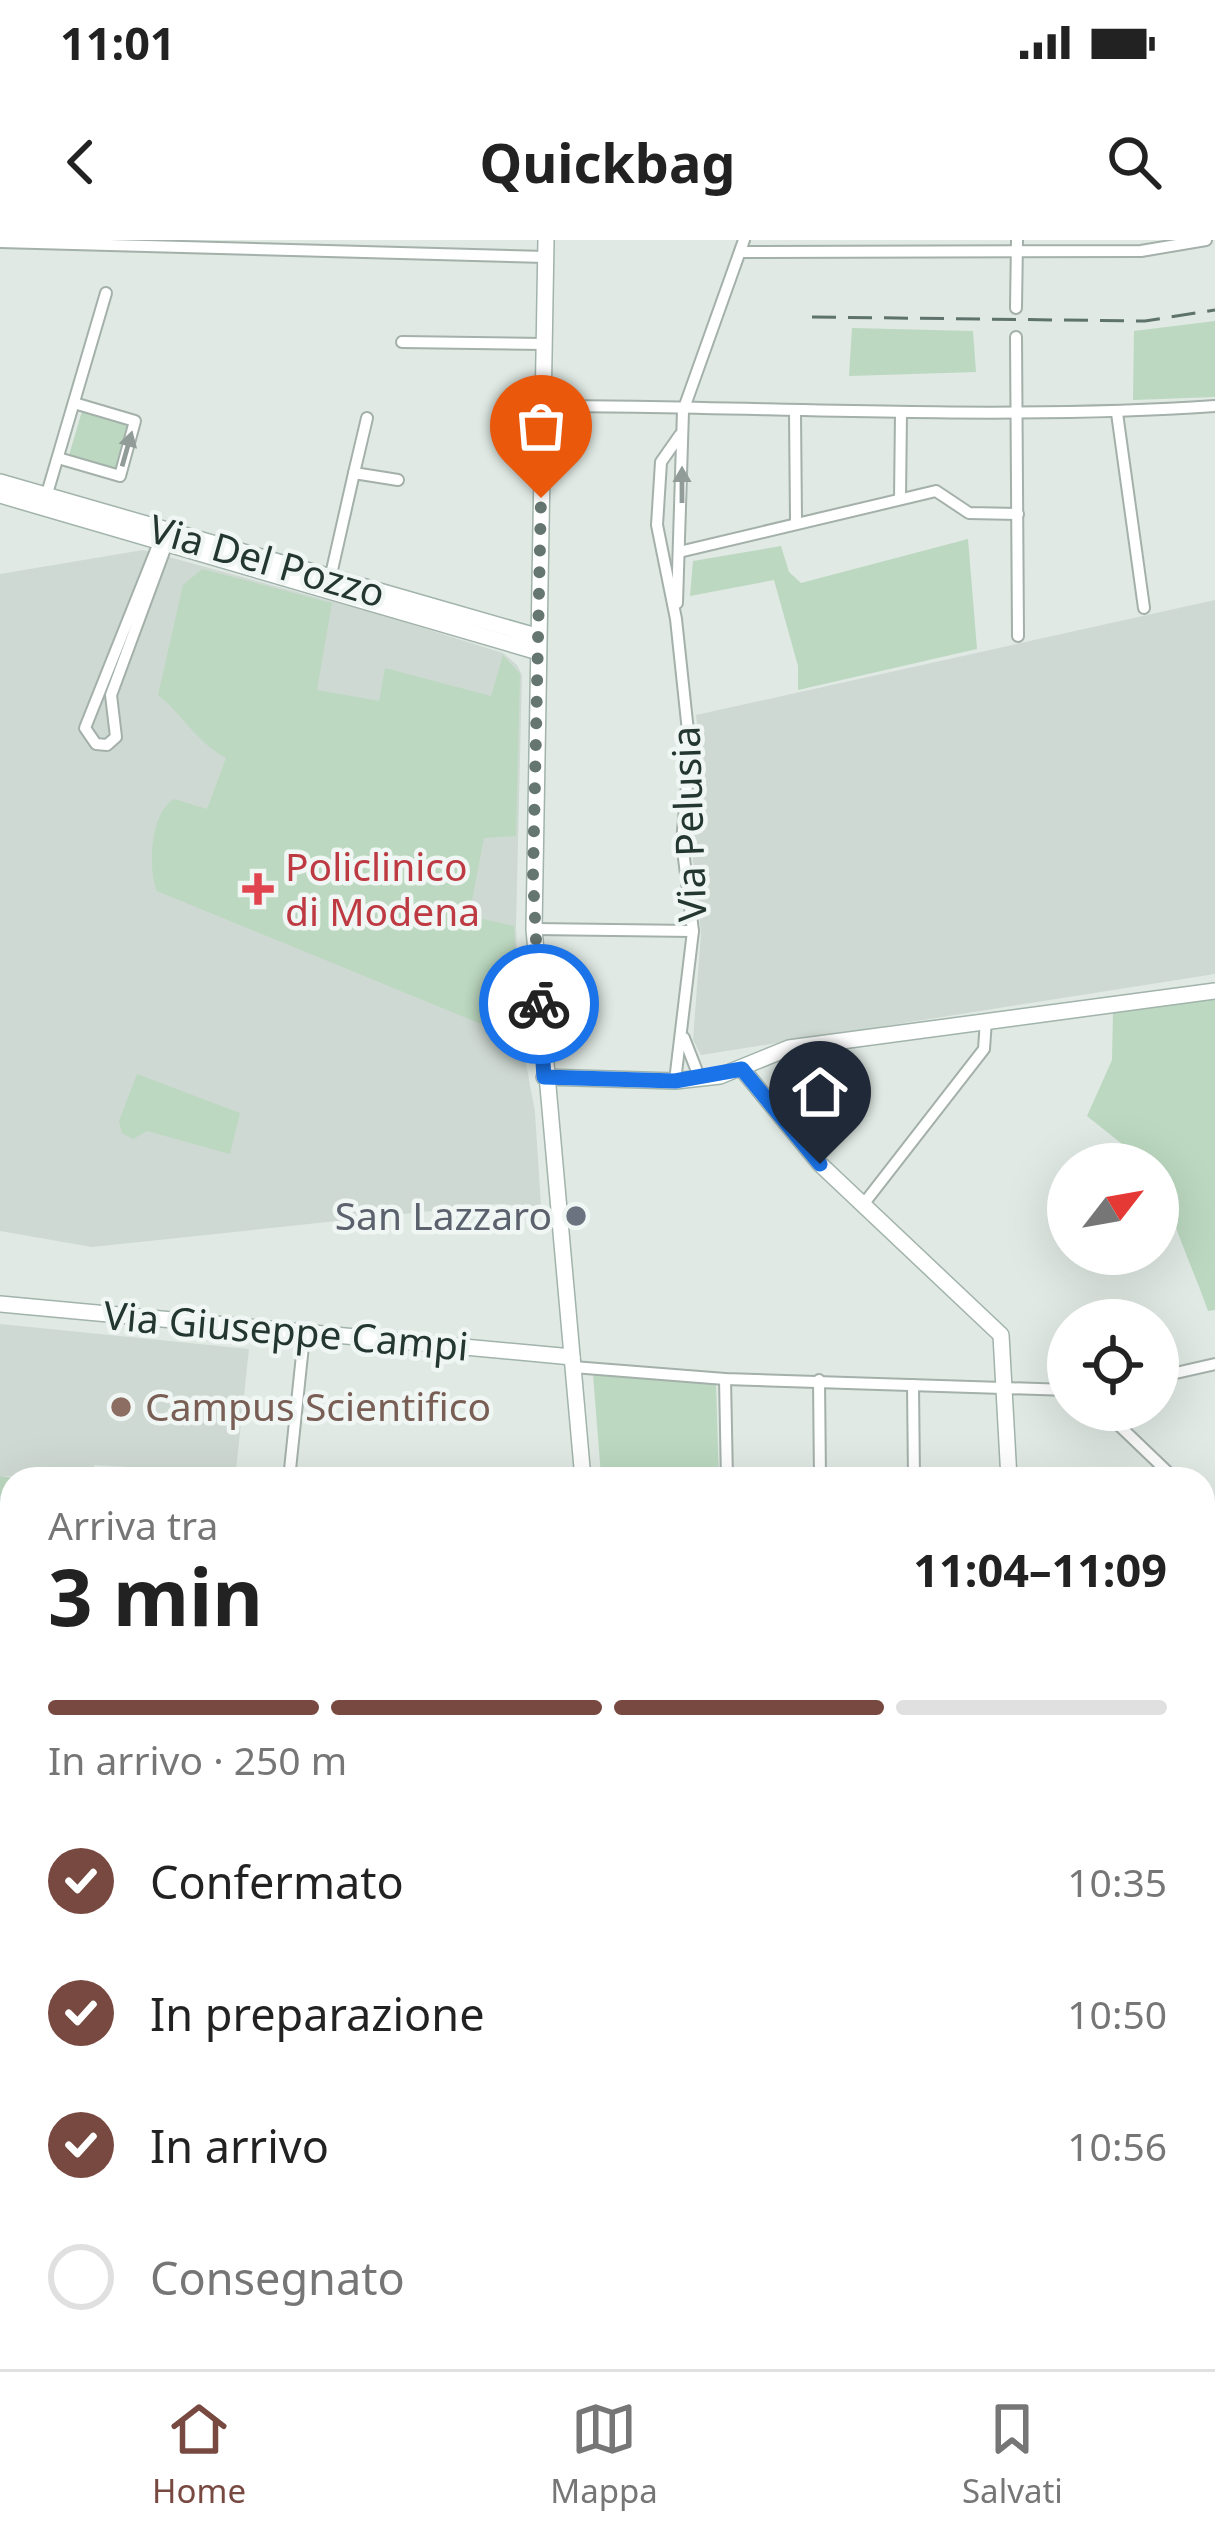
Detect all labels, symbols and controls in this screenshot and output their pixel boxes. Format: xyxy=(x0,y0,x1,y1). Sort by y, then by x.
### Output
text: 11:01 xyxy=(60,12,176,73)
text: Quickbag xyxy=(480,125,735,199)
icon: back xyxy=(48,129,114,195)
icon: search xyxy=(1101,129,1167,195)
pin xyxy=(490,375,592,498)
icon: bag xyxy=(508,393,574,459)
one-way arrow xyxy=(119,430,138,467)
one-way arrow xyxy=(672,465,692,503)
street label: Via Del Pozzo xyxy=(143,501,392,619)
street label: Via Pelusia xyxy=(658,725,717,923)
place label: Policlinico di Modena xyxy=(285,839,480,937)
marker: Policlinico di Modena xyxy=(242,873,274,905)
courier xyxy=(479,944,599,1064)
icon: bike xyxy=(506,971,572,1037)
pin xyxy=(769,1041,871,1164)
icon: home xyxy=(787,1059,853,1125)
north arrow xyxy=(1047,1143,1179,1275)
map controls xyxy=(1047,1143,1179,1431)
place label: San Lazzaro xyxy=(335,1188,552,1241)
marker: San Lazzaro xyxy=(563,1203,589,1229)
street label: Via Giuseppe Campi xyxy=(102,1287,471,1372)
button: locate xyxy=(1047,1299,1179,1431)
place label: Campus Scientifico xyxy=(145,1379,491,1432)
marker: Campus Scientifico xyxy=(108,1394,134,1420)
text: Arriva tra xyxy=(48,1498,218,1551)
text: 11:04–11:09 xyxy=(913,1539,1167,1600)
text: 3 min xyxy=(48,1543,263,1649)
text: In arrivo · 250 m xyxy=(48,1733,347,1786)
icon: check xyxy=(48,1848,114,1914)
text: Confermato xyxy=(150,1851,404,1912)
text: 10:35 xyxy=(1067,1855,1167,1908)
icon: check xyxy=(48,1980,114,2046)
text: In preparazione xyxy=(150,1983,485,2044)
text: 10:50 xyxy=(1067,1987,1167,2040)
icon: check xyxy=(48,2112,114,2178)
text: In arrivo xyxy=(150,2115,329,2176)
text: 10:56 xyxy=(1067,2119,1167,2172)
text: Consegnato xyxy=(150,2247,405,2308)
tab: Home xyxy=(152,2396,246,2513)
tab: Mappa xyxy=(550,2396,658,2513)
tab: Salvati xyxy=(962,2396,1063,2513)

